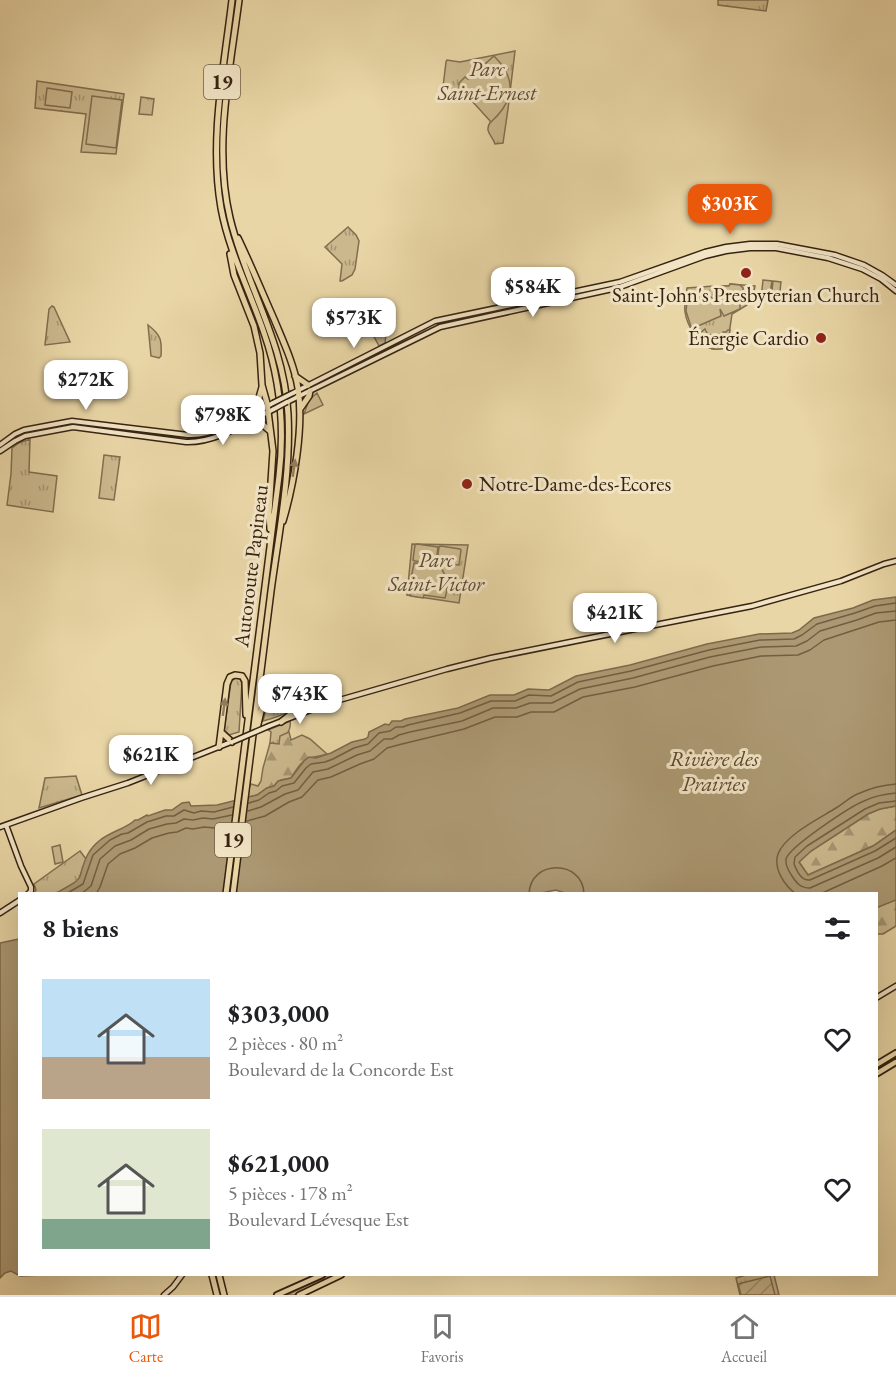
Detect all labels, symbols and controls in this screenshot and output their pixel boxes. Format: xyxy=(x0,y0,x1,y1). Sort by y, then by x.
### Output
park label: Parc Saint-Ernest xyxy=(437,55,537,106)
road number: 19 xyxy=(204,65,240,99)
pin: $303K xyxy=(688,184,772,235)
text: $303K xyxy=(702,190,758,216)
marker: Saint-John's Presbyterian Church xyxy=(739,266,753,280)
pin: $584K xyxy=(491,267,575,318)
text: $584K xyxy=(505,273,561,299)
place label: Saint-John's Presbyterian Church xyxy=(612,281,880,308)
pin: $573K xyxy=(312,298,396,349)
text: $573K xyxy=(326,304,382,330)
place label: Énergie Cardio xyxy=(688,324,809,351)
marker: Énergie Cardio xyxy=(814,331,828,345)
pin: $272K xyxy=(44,360,128,411)
text: $272K xyxy=(58,366,114,392)
pin: $798K xyxy=(181,395,265,446)
text: $798K xyxy=(195,401,251,427)
one-way arrow xyxy=(290,458,299,477)
place label: Notre-Dame-des-Ecores xyxy=(479,470,671,497)
marker: Notre-Dame-des-Ecores xyxy=(460,477,474,491)
street label: Autoroute Papineau xyxy=(227,483,274,650)
park label: Parc Saint-Victor xyxy=(387,546,485,597)
pin: $421K xyxy=(573,593,657,644)
text: $421K xyxy=(587,599,643,625)
pin: $743K xyxy=(258,674,342,725)
text: $743K xyxy=(272,680,328,706)
one-way arrow xyxy=(219,697,229,716)
pin: $621K xyxy=(109,735,193,786)
text: $621K xyxy=(123,741,179,767)
water label: Rivière des Prairies xyxy=(669,744,760,798)
road number: 19 xyxy=(215,823,251,857)
text: 8 biens xyxy=(42,911,119,945)
icon: filters xyxy=(821,912,854,945)
text: $303,000 xyxy=(228,996,329,1030)
icon: home xyxy=(90,1003,162,1075)
icon: heart xyxy=(821,1023,854,1056)
text: 2 pièces · 80 m² xyxy=(228,1030,343,1056)
text: Boulevard de la Concorde Est xyxy=(228,1056,454,1082)
text: $621,000 xyxy=(228,1146,329,1180)
icon: home xyxy=(90,1153,162,1225)
icon: heart xyxy=(821,1173,854,1206)
text: 5 pièces · 178 m² xyxy=(228,1180,353,1206)
text: Boulevard Lévesque Est xyxy=(228,1206,409,1232)
tab: Carte xyxy=(129,1310,163,1367)
tab: Favoris xyxy=(421,1310,463,1367)
tab: Accueil xyxy=(721,1310,767,1367)

